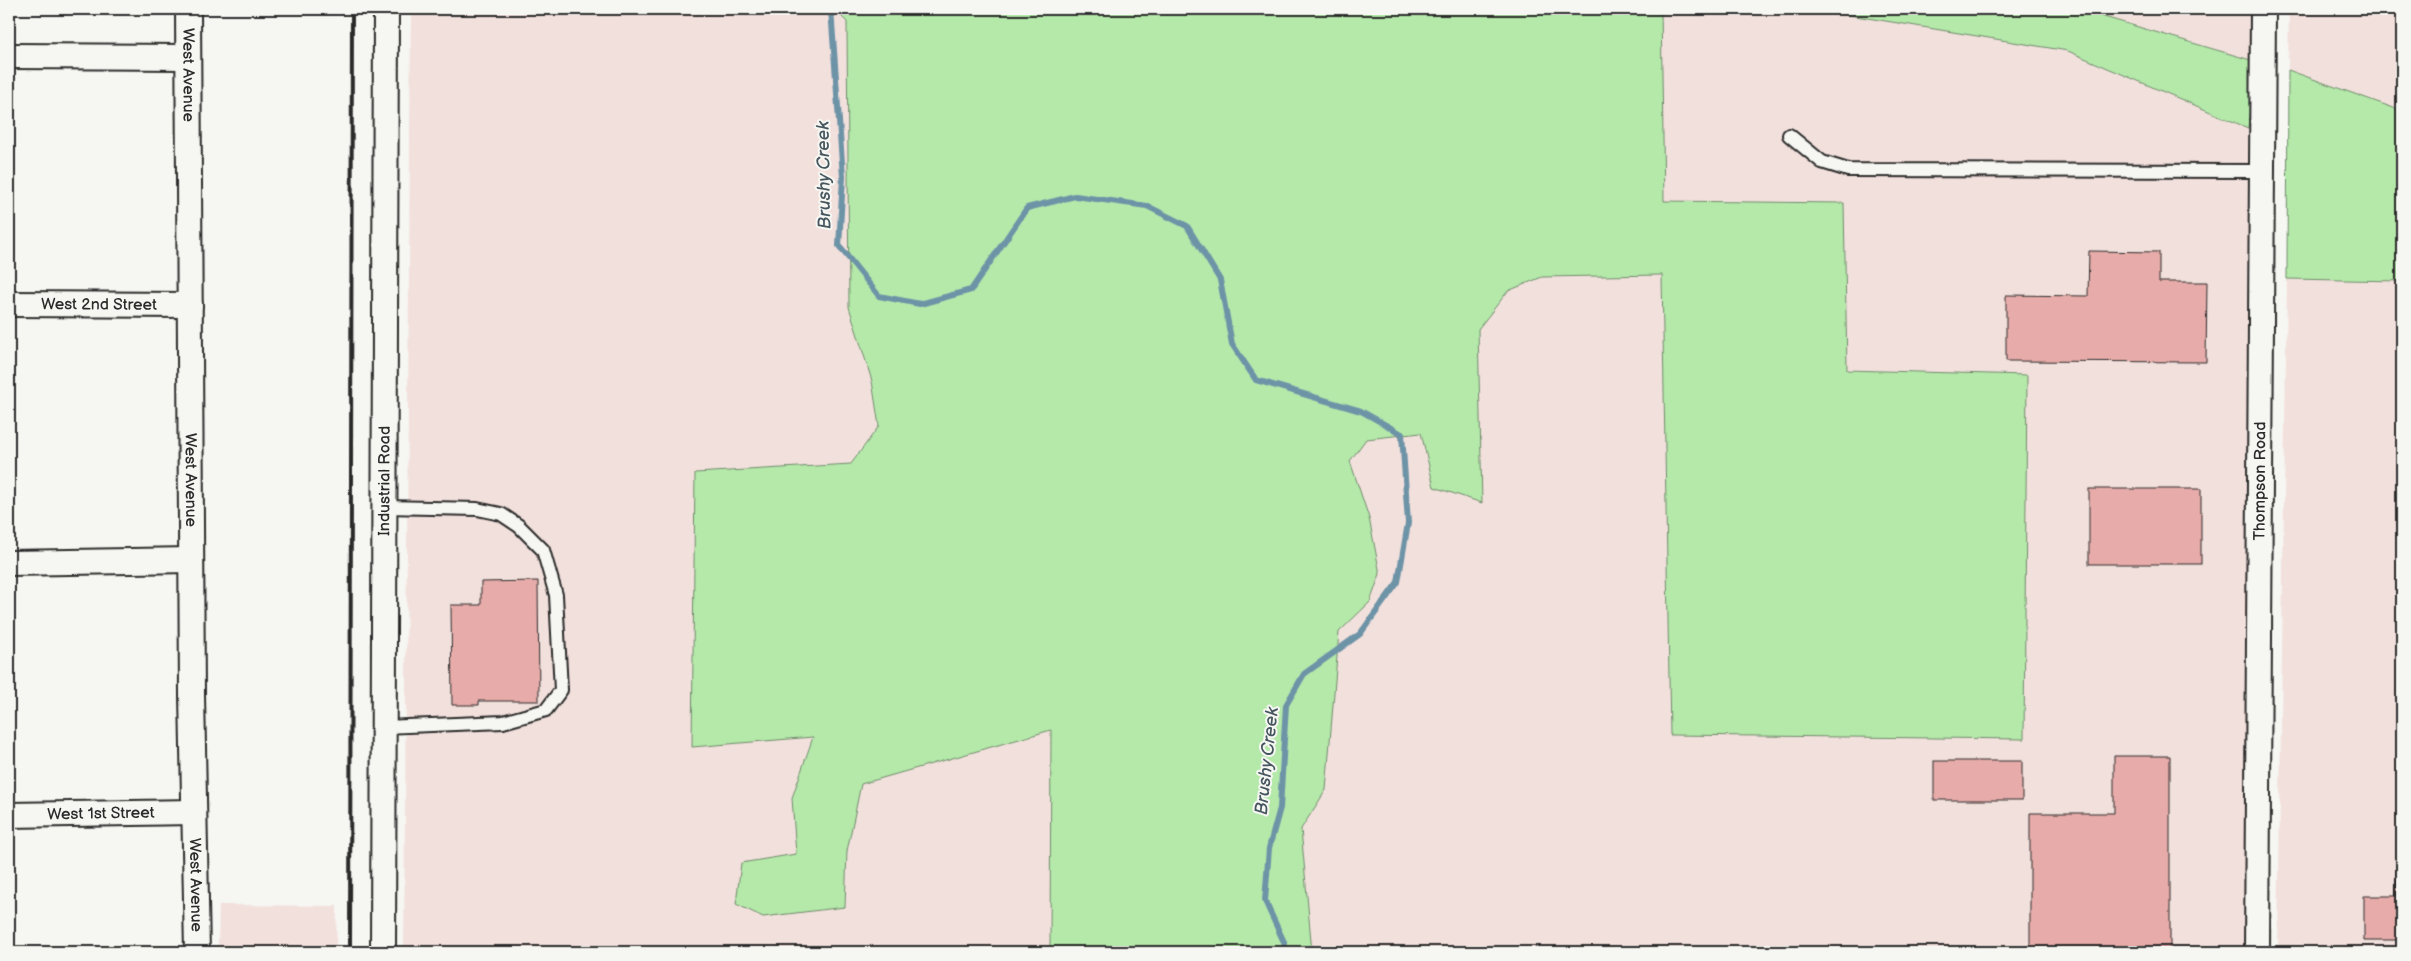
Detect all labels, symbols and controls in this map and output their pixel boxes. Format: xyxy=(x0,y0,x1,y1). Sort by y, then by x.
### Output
street label: West Avenue xyxy=(179,28,198,123)
water label: Brushy Creek xyxy=(813,120,835,229)
street label: West 2nd Street xyxy=(41,295,157,314)
street label: Thompson Road xyxy=(2250,422,2270,540)
street label: Industrial Road xyxy=(375,426,394,536)
street label: West Avenue xyxy=(181,433,201,528)
water label: Brushy Creek xyxy=(1251,705,1283,816)
street label: West 1st Street xyxy=(47,803,155,824)
street label: West Avenue xyxy=(185,838,206,933)

